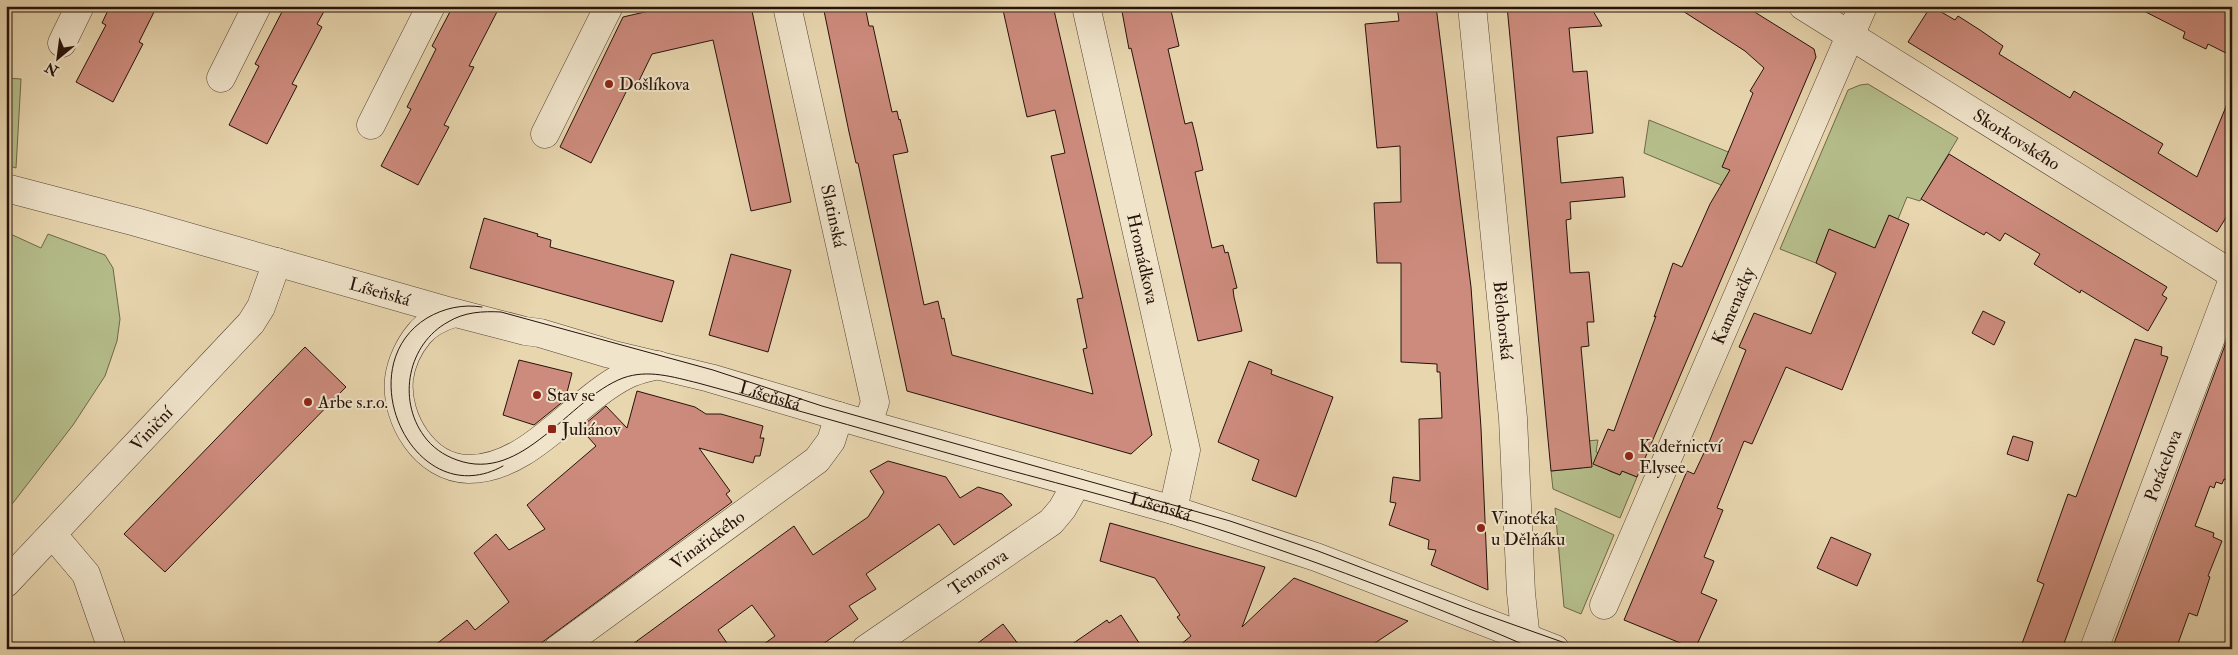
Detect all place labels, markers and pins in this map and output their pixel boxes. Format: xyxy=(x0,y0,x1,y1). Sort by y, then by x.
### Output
place label: Došlíkova xyxy=(619,73,690,96)
marker: Došlíkova xyxy=(603,78,615,90)
place label: Stav se xyxy=(547,384,596,407)
marker: Stav se xyxy=(531,389,543,401)
place label: Arbe s.r.o. xyxy=(317,391,388,414)
marker: Arbe s.r.o. xyxy=(302,396,314,408)
place label: Juliánov xyxy=(561,418,621,441)
marker: Juliánov xyxy=(546,423,558,435)
place label: Kadeřnictví Elysee xyxy=(1639,435,1723,479)
marker: Kadeřnictví Elysee xyxy=(1623,450,1635,462)
place label: Vinotéka u Dělňáku xyxy=(1491,507,1565,551)
marker: Vinotéka u Dělňáku xyxy=(1475,522,1487,534)

